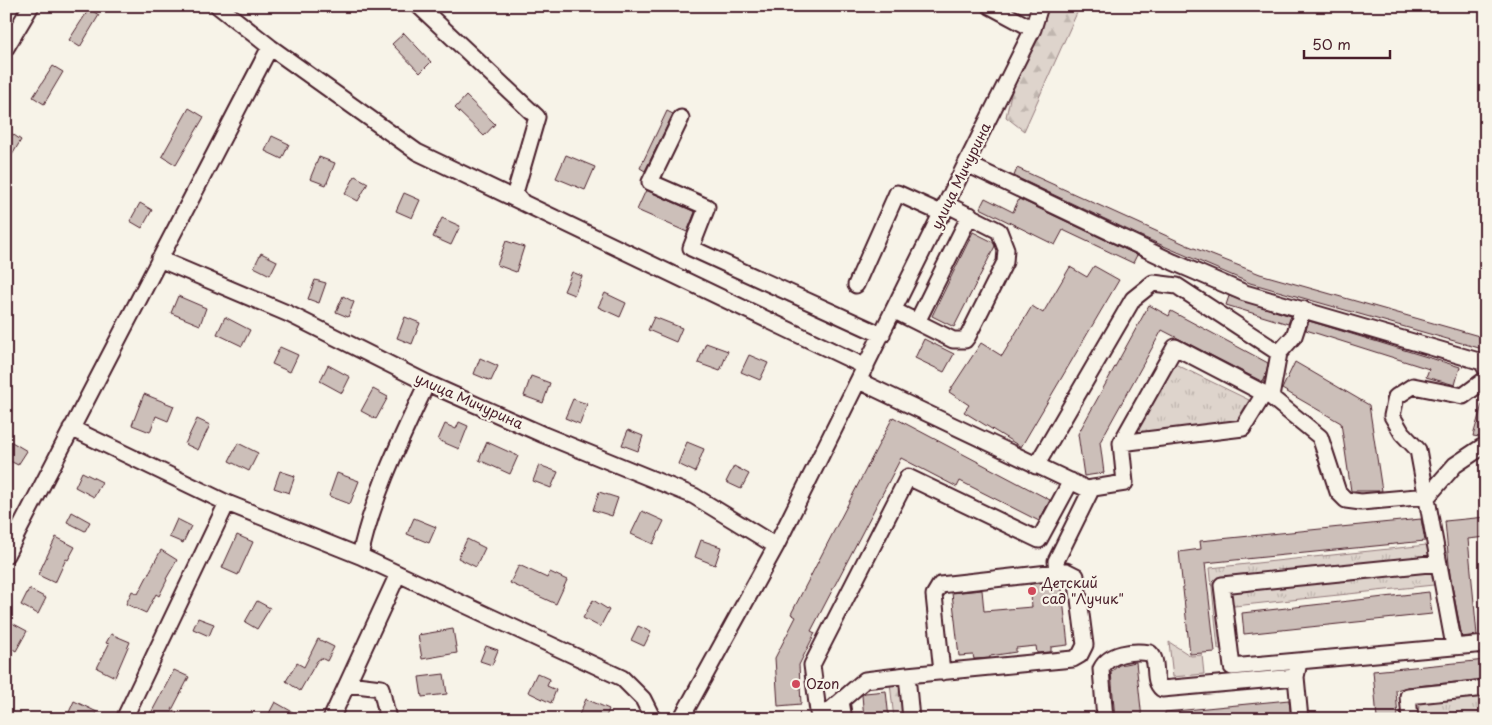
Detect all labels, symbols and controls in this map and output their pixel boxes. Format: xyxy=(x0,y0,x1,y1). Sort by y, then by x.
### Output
scale bar xyxy=(1304,28,1391,60)
text: 50 m xyxy=(1312,32,1351,55)
street label: улица Мичурина xyxy=(926,119,996,233)
street label: улица Мичурина xyxy=(412,367,527,434)
place label: Детский сад "Лучик" xyxy=(1041,572,1124,609)
marker: Детский сад "Лучик" xyxy=(1026,585,1038,597)
place label: Ozon xyxy=(806,673,839,694)
marker: Ozon xyxy=(790,678,802,690)

